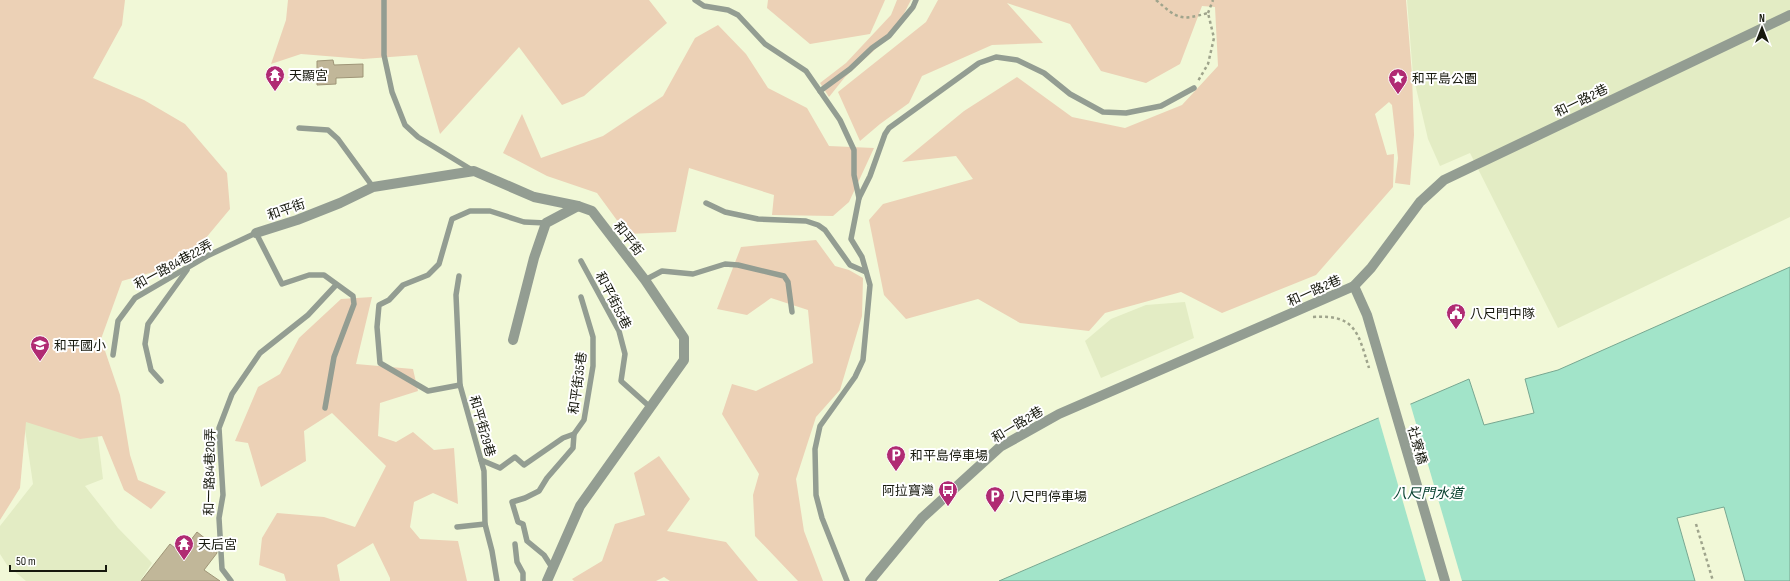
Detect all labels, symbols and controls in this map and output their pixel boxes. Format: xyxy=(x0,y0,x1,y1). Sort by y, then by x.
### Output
north arrow xyxy=(1742,8,1782,48)
text: N xyxy=(1759,12,1765,25)
temple icon: 天顯宮 xyxy=(264,64,286,92)
place icon: 和平島公園 xyxy=(1387,67,1409,95)
place label: 天顯宮 xyxy=(289,68,328,84)
place label: 和平島公園 xyxy=(1412,71,1477,87)
street label: 和一路2巷 xyxy=(1552,81,1611,121)
street label: 和平街 xyxy=(265,196,307,224)
street label: 和平街 xyxy=(610,218,647,259)
street label: 和一路84巷22弄 xyxy=(132,237,215,293)
street label: 和平街55巷 xyxy=(592,269,634,332)
street label: 和一路2巷 xyxy=(1285,272,1344,310)
public building icon: 八尺門中隊 xyxy=(1445,302,1467,330)
place label: 八尺門中隊 xyxy=(1470,306,1535,322)
school or university icon: 和平國小 xyxy=(29,334,51,362)
place label: 和平國小 xyxy=(54,338,106,354)
street label: 和平街35巷 xyxy=(566,351,590,415)
street label: 和平街29巷 xyxy=(466,394,498,459)
street label: 和一路2巷 xyxy=(989,403,1046,446)
street label: 社寮橋 xyxy=(1404,424,1430,466)
street label: 和一路84巷20弄 xyxy=(201,428,219,516)
parking icon: 和平島停車場 xyxy=(885,444,907,472)
place label: 和平島停車場 xyxy=(910,448,988,464)
bus stop icon: 阿拉寶灣 xyxy=(937,479,959,507)
place label: 阿拉寶灣 xyxy=(882,483,934,499)
parking icon: 八尺門停車場 xyxy=(984,485,1006,513)
water label: 八尺門水道 xyxy=(1393,485,1465,502)
place label: 八尺門停車場 xyxy=(1009,489,1087,505)
temple icon: 天后宮 xyxy=(173,533,195,561)
place label: 天后宮 xyxy=(198,537,237,553)
scale bar xyxy=(10,547,106,573)
text: 50 m xyxy=(16,554,36,569)

